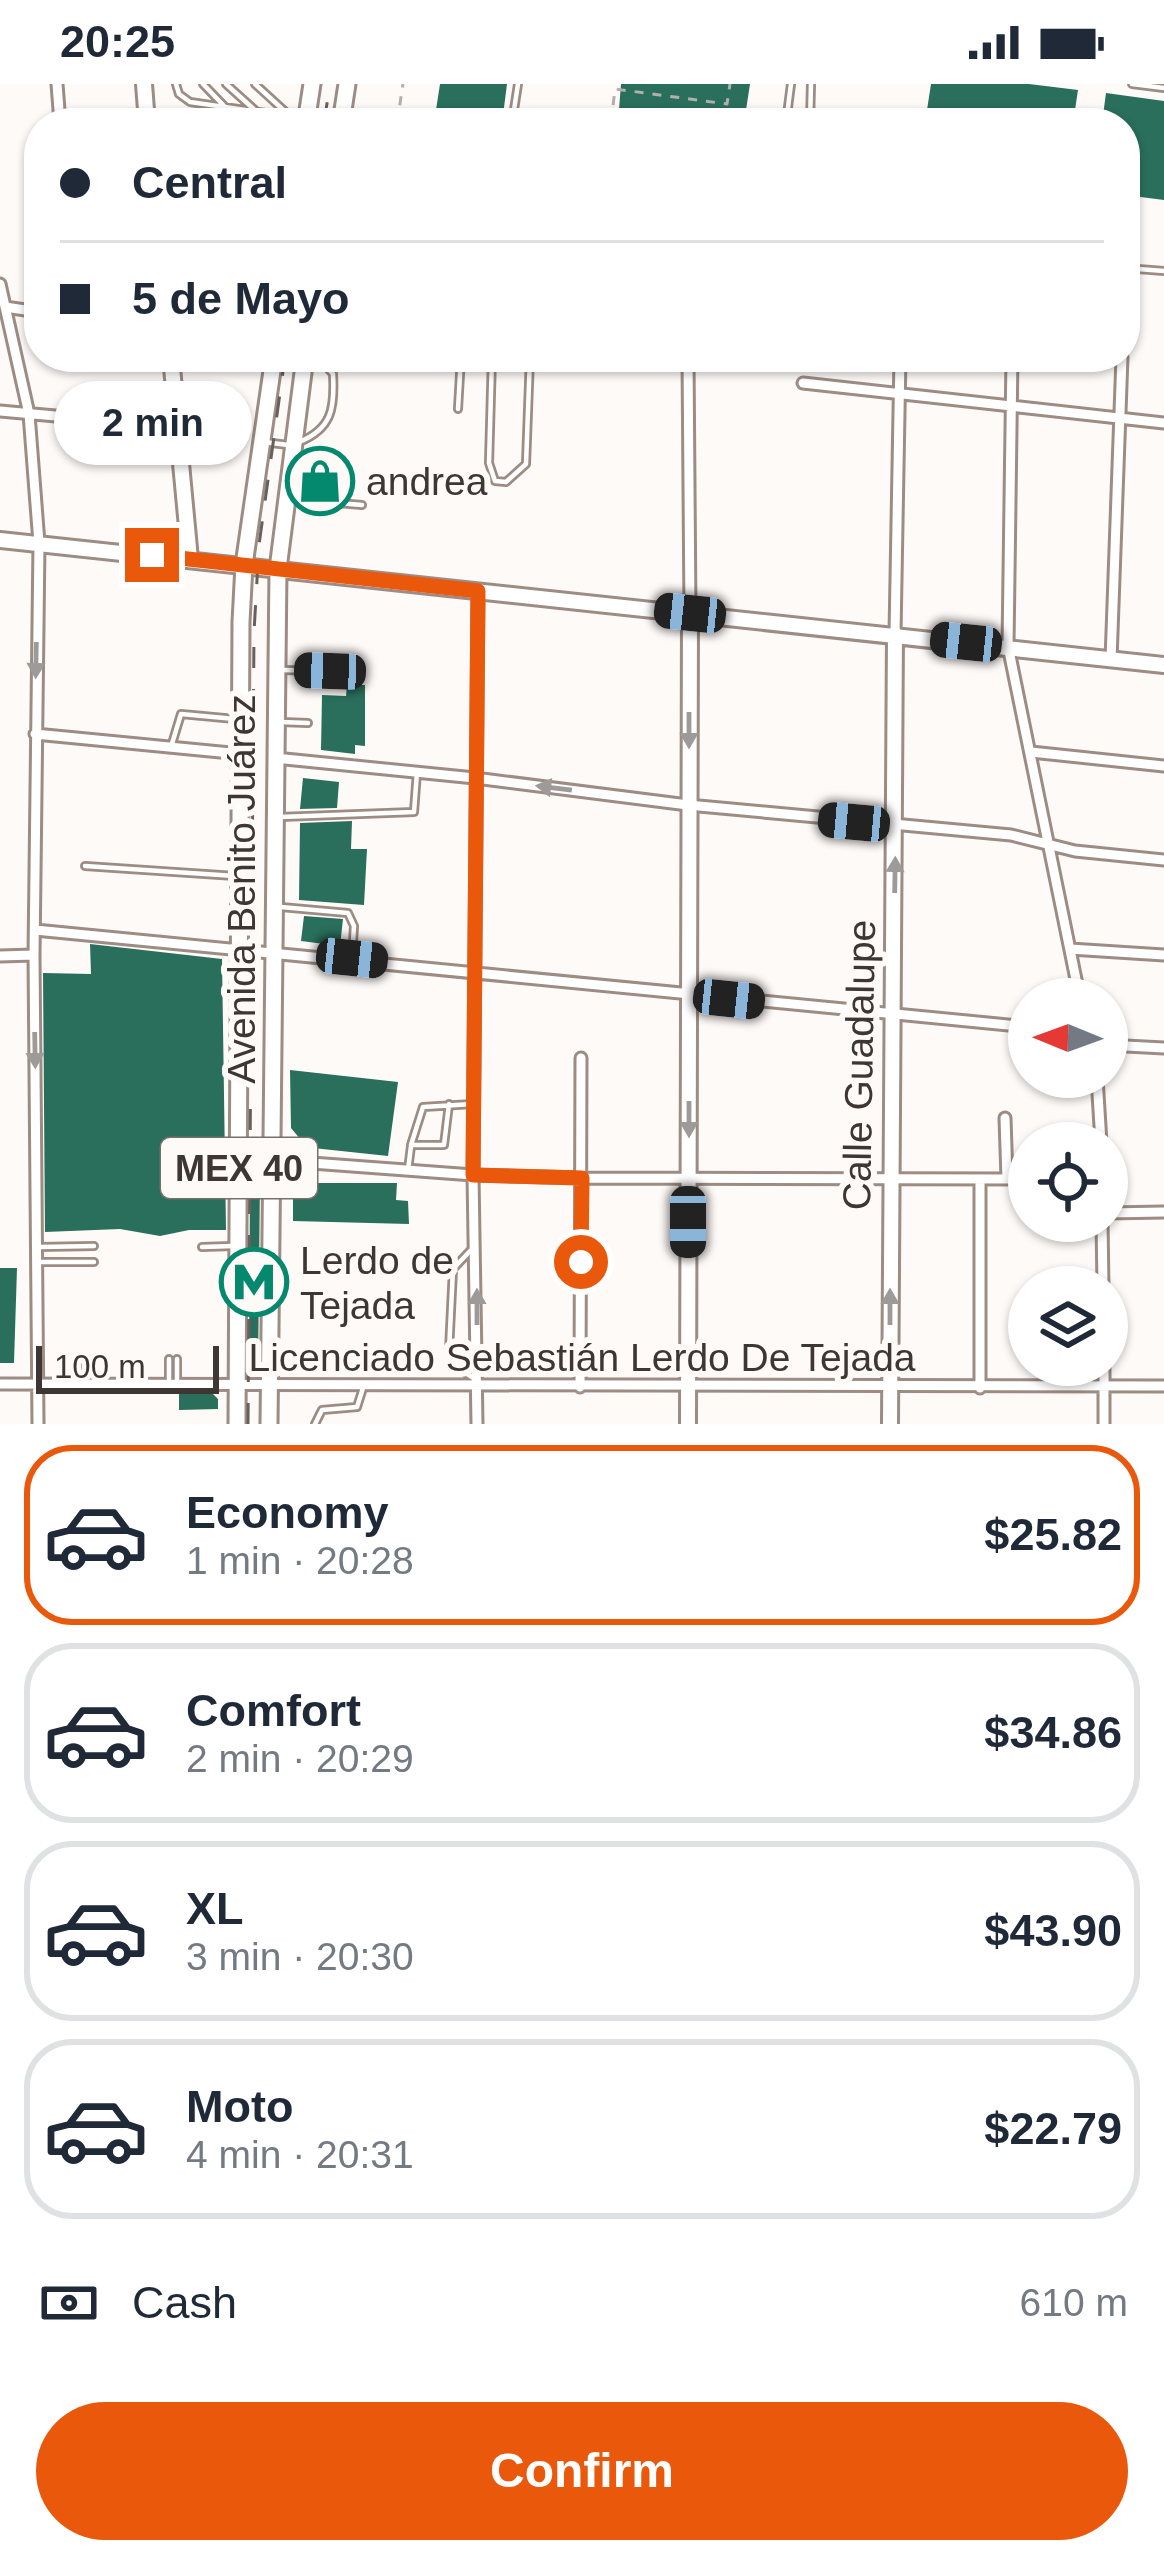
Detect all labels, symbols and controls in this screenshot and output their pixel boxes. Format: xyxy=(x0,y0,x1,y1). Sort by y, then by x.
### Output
text: 20:25 xyxy=(60,16,175,67)
text: Central xyxy=(132,157,287,208)
text: 5 de Mayo xyxy=(132,273,350,324)
callout: 2 min xyxy=(53,381,251,465)
text: 2 min xyxy=(102,401,204,444)
shop icon: andrea xyxy=(285,446,355,516)
place label: andrea xyxy=(366,460,488,503)
route end xyxy=(125,528,179,582)
car xyxy=(652,591,728,635)
car xyxy=(928,620,1004,664)
one-way arrow xyxy=(27,642,46,680)
car xyxy=(293,652,367,690)
street label: Avenida Benito Juárez xyxy=(220,694,263,1084)
one-way arrow xyxy=(679,712,699,750)
one-way arrow xyxy=(535,778,573,797)
car xyxy=(817,801,891,843)
one-way arrow xyxy=(885,855,904,893)
street label: Calle Guadalupe xyxy=(835,919,883,1211)
car xyxy=(314,936,390,980)
car xyxy=(691,977,767,1021)
north arrow xyxy=(1008,978,1128,1098)
map controls xyxy=(1008,978,1128,1386)
one-way arrow xyxy=(25,1032,45,1070)
one-way arrow xyxy=(679,1101,699,1139)
button: locate xyxy=(1008,1122,1128,1242)
road number: MEX 40 xyxy=(161,1138,317,1198)
car xyxy=(670,1186,706,1258)
route start xyxy=(554,1235,608,1289)
place label: Lerdo de Tejada xyxy=(300,1239,454,1327)
metro station icon: Lerdo de Tejada xyxy=(219,1247,289,1317)
button: layers xyxy=(1008,1266,1128,1386)
one-way arrow xyxy=(467,1287,487,1325)
one-way arrow xyxy=(880,1287,900,1325)
street label: Licenciado Sebastián Lerdo De Tejada xyxy=(248,1336,916,1379)
scale bar xyxy=(36,1340,219,1393)
text: 100 m xyxy=(54,1348,146,1385)
icon: car xyxy=(42,1481,150,1589)
text: Economy xyxy=(186,1487,389,1538)
text: $25.82 xyxy=(984,1509,1122,1560)
text: 1 min · 20:28 xyxy=(186,1539,414,1582)
icon: car xyxy=(42,1679,150,1787)
text: Comfort xyxy=(186,1685,361,1736)
text: $34.86 xyxy=(984,1707,1122,1758)
text: 2 min · 20:29 xyxy=(186,1737,414,1780)
icon: car xyxy=(42,1877,150,1985)
text: XL xyxy=(186,1883,244,1934)
text: $43.90 xyxy=(984,1905,1122,1956)
text: 3 min · 20:30 xyxy=(186,1935,414,1978)
icon: car xyxy=(42,2075,150,2183)
text: Moto xyxy=(186,2081,293,2132)
text: $22.79 xyxy=(984,2103,1122,2154)
text: 4 min · 20:31 xyxy=(186,2133,414,2176)
icon: cash xyxy=(36,2270,102,2336)
text: Cash xyxy=(132,2277,237,2328)
text: 610 m xyxy=(1020,2281,1128,2324)
button: Confirm xyxy=(36,2402,1128,2540)

